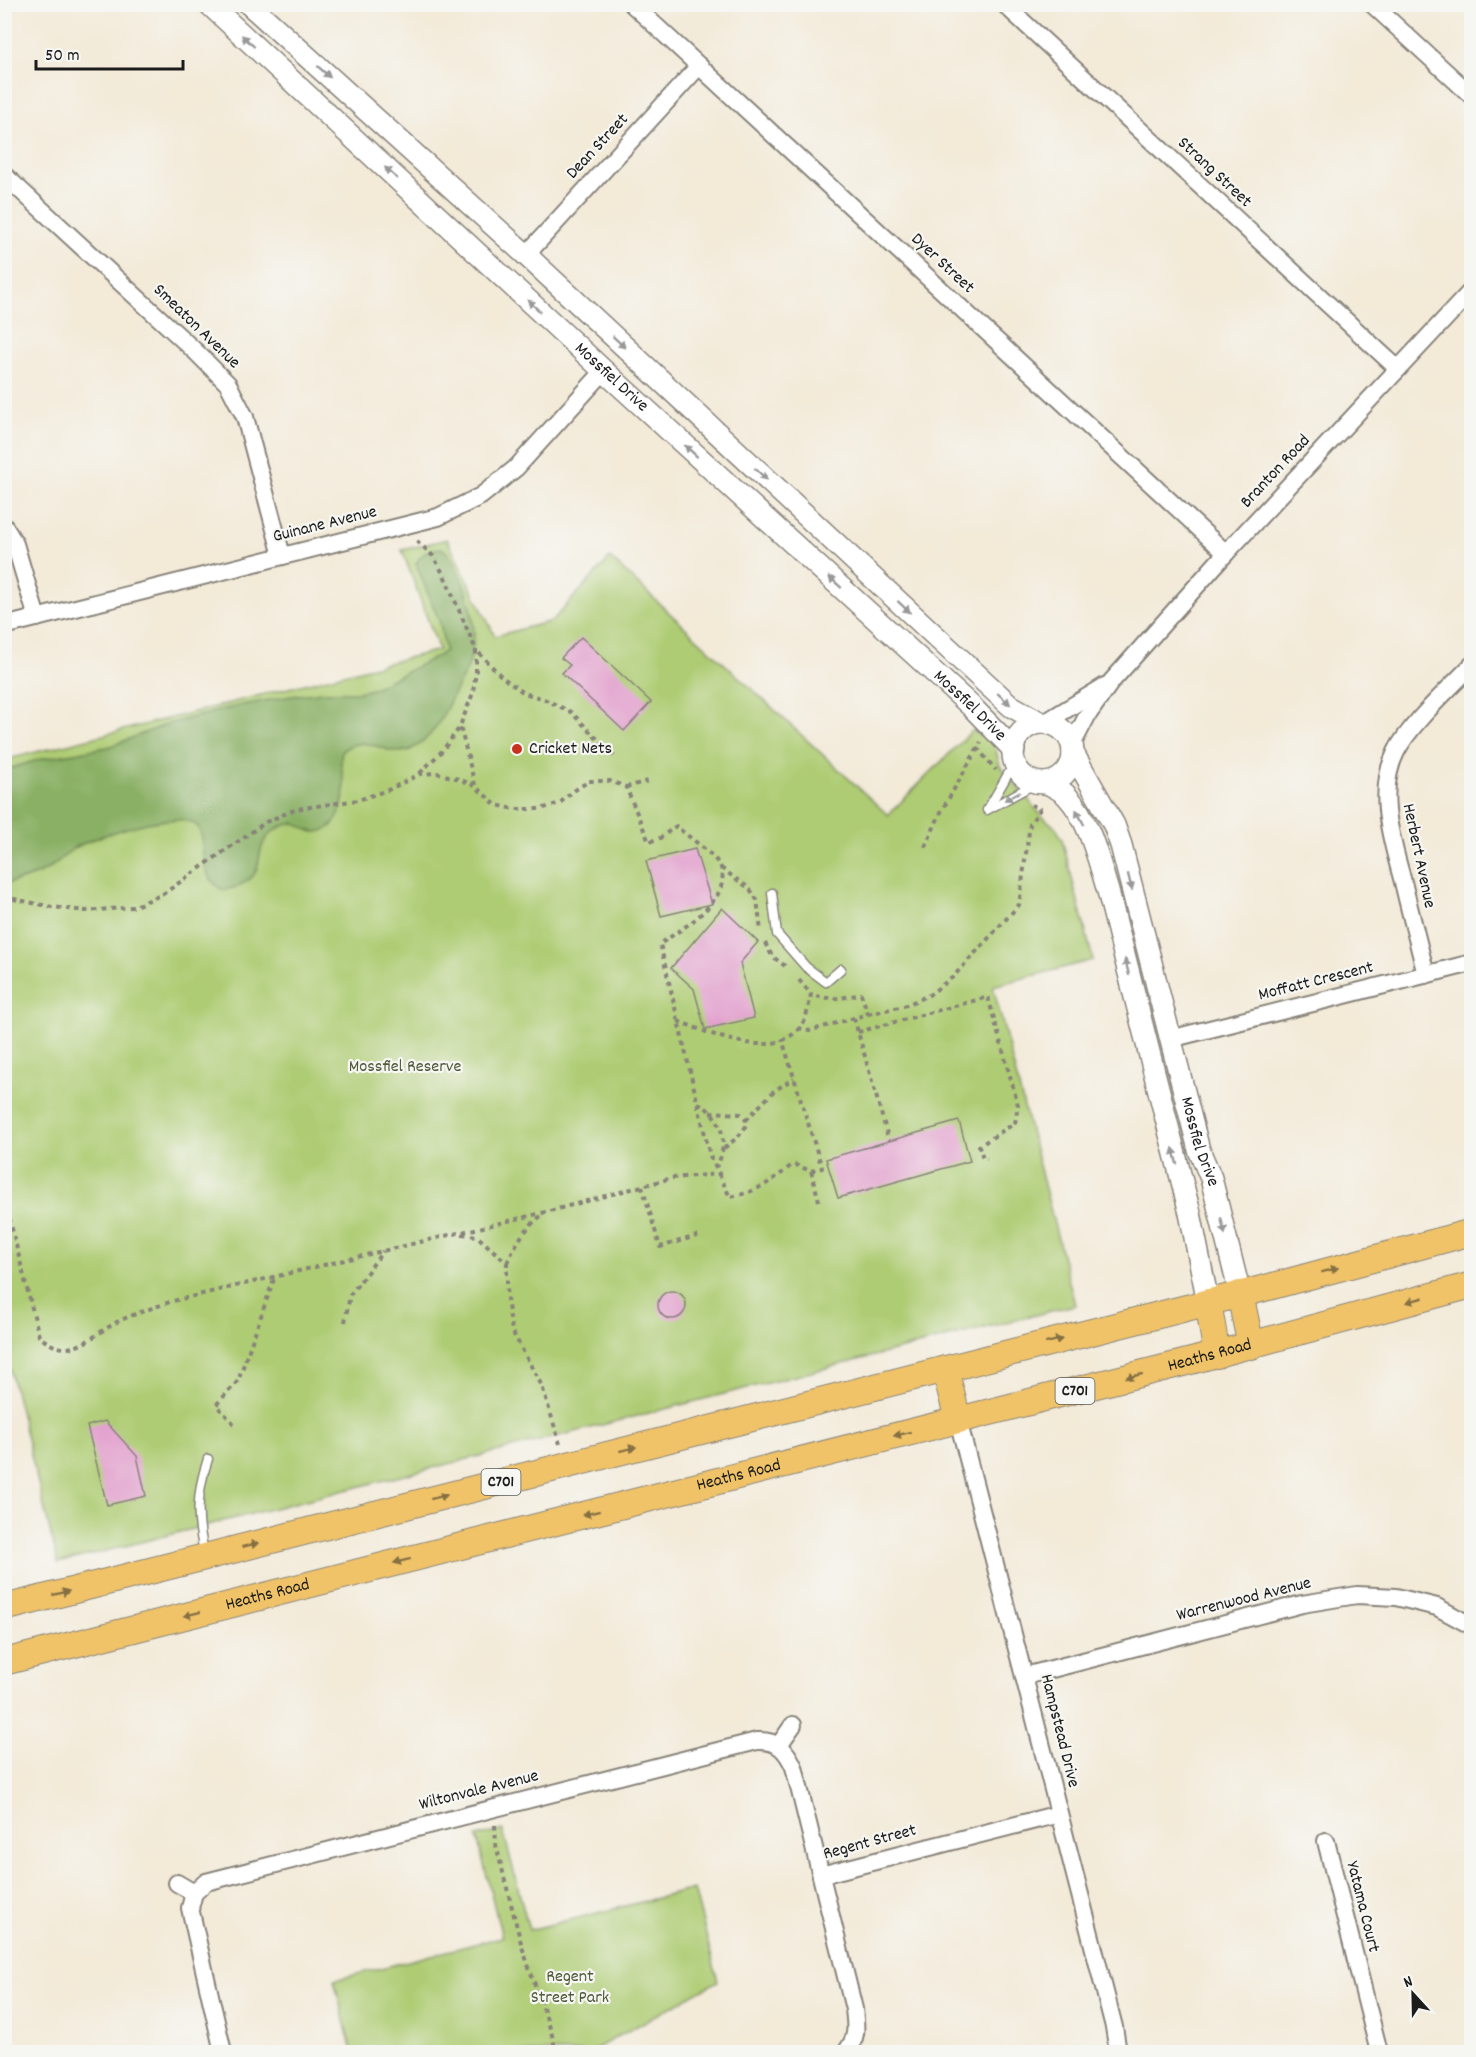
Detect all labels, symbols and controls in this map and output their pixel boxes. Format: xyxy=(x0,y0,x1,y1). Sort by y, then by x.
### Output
scale bar xyxy=(36,33,183,71)
one-way arrow xyxy=(241,35,256,48)
text: 50 m xyxy=(45,44,80,69)
one-way arrow xyxy=(316,65,331,78)
street label: Dean Street xyxy=(561,108,635,185)
street label: Strang Street xyxy=(1171,132,1257,214)
one-way arrow xyxy=(384,167,398,181)
street label: Dyer Street xyxy=(905,228,980,300)
street label: Smeaton Avenue xyxy=(147,279,245,375)
one-way arrow xyxy=(526,299,541,313)
one-way arrow xyxy=(611,335,626,349)
street label: Mossfiel Drive xyxy=(569,337,654,418)
street label: Branton Road xyxy=(1235,430,1317,514)
one-way arrow xyxy=(684,444,699,458)
one-way arrow xyxy=(754,467,768,481)
street label: Guinane Avenue xyxy=(270,500,380,550)
one-way arrow xyxy=(828,575,843,589)
one-way arrow xyxy=(897,600,912,614)
street label: Mossfiel Drive xyxy=(927,665,1012,747)
one-way arrow xyxy=(996,692,1011,705)
place label: Cricket Nets xyxy=(529,737,612,762)
marker: Cricket Nets xyxy=(510,742,524,756)
one-way arrow xyxy=(1003,791,1020,801)
street label: Herbert Avenue xyxy=(1395,801,1441,911)
one-way arrow xyxy=(1075,808,1085,825)
one-way arrow xyxy=(1126,873,1136,892)
street label: Moffatt Crescent xyxy=(1256,956,1377,1008)
one-way arrow xyxy=(1122,958,1132,976)
park label: Mossfiel Reserve xyxy=(349,1055,461,1080)
street label: Mossfiel Drive xyxy=(1173,1094,1225,1189)
one-way arrow xyxy=(1170,1147,1180,1165)
one-way arrow xyxy=(1219,1217,1229,1235)
one-way arrow xyxy=(1321,1265,1339,1274)
one-way arrow xyxy=(1406,1296,1424,1305)
street label: Heaths Road xyxy=(1165,1333,1254,1379)
one-way arrow xyxy=(1045,1336,1063,1346)
one-way arrow xyxy=(1125,1371,1143,1381)
road number: C701 xyxy=(1056,1378,1094,1404)
one-way arrow xyxy=(893,1430,911,1440)
one-way arrow xyxy=(619,1444,637,1454)
street label: Heaths Road xyxy=(694,1453,783,1498)
road number: C701 xyxy=(482,1469,520,1495)
one-way arrow xyxy=(430,1492,448,1502)
one-way arrow xyxy=(581,1509,600,1519)
one-way arrow xyxy=(241,1540,259,1550)
one-way arrow xyxy=(392,1557,411,1567)
street label: Warrenwood Avenue xyxy=(1174,1571,1314,1629)
street label: Heaths Road xyxy=(223,1572,312,1618)
one-way arrow xyxy=(52,1588,70,1598)
one-way arrow xyxy=(183,1610,201,1620)
street label: Hampstead Drive xyxy=(1033,1672,1085,1790)
street label: Wiltonvale Avenue xyxy=(417,1764,541,1818)
street label: Regent Street xyxy=(821,1818,920,1867)
street label: Yatama Court xyxy=(1339,1859,1385,1955)
north arrow xyxy=(1383,1964,1443,2024)
park label: Regent Street Park xyxy=(531,1965,609,2011)
text: N xyxy=(1400,1970,1416,1995)

